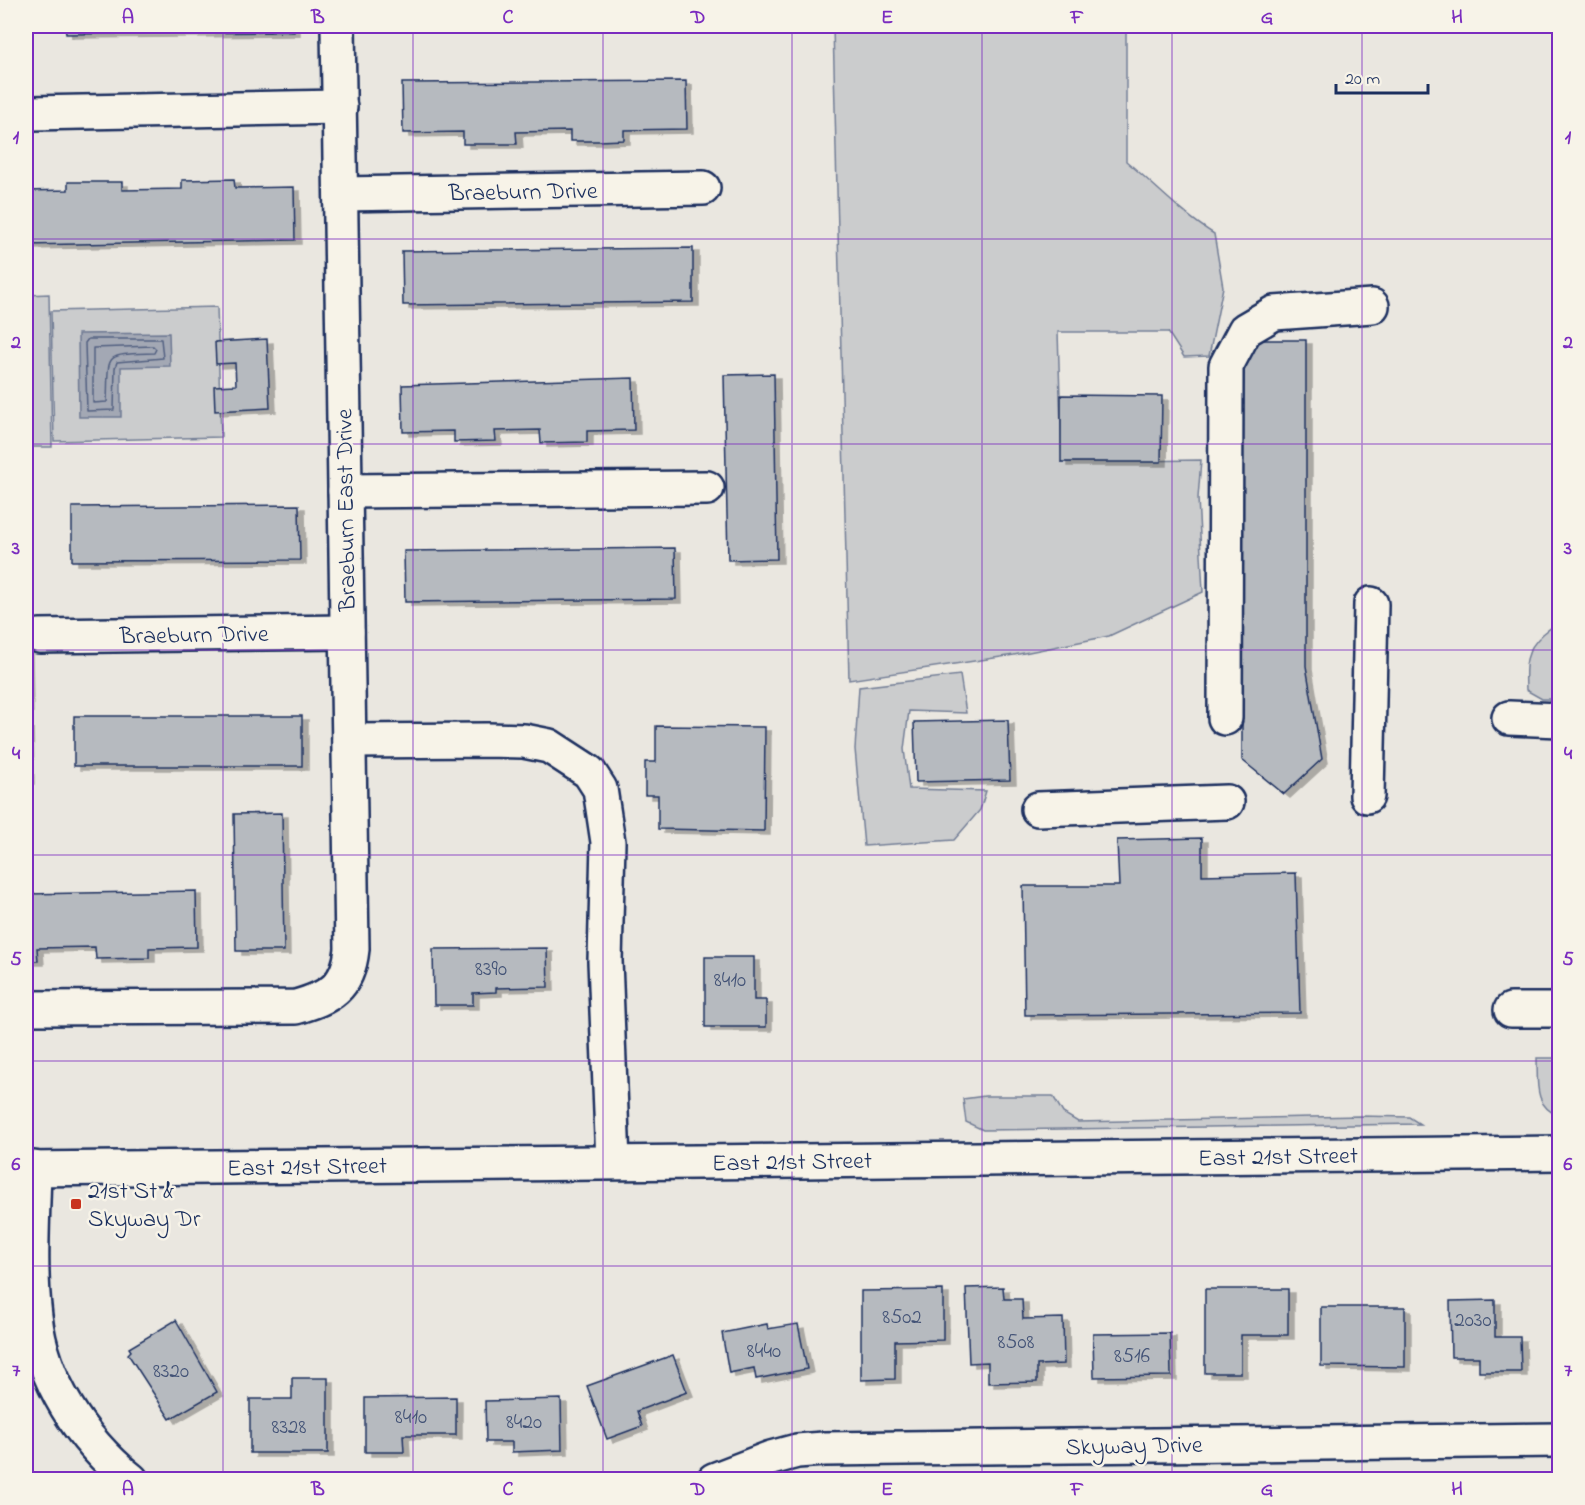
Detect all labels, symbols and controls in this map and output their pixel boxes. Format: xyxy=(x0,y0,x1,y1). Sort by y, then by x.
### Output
text: A xyxy=(122,4,134,33)
text: B xyxy=(310,4,325,33)
text: C xyxy=(503,4,514,33)
text: D xyxy=(690,4,705,33)
text: E xyxy=(881,4,893,33)
text: F xyxy=(1070,4,1084,33)
text: G xyxy=(1261,4,1274,33)
text: H xyxy=(1451,4,1463,33)
scale bar xyxy=(1336,57,1428,95)
text: 20 m xyxy=(1345,67,1380,93)
text: 1 xyxy=(13,124,20,153)
text: 1 xyxy=(1565,124,1572,153)
street label: Braeburn Drive xyxy=(447,175,598,212)
text: 2 xyxy=(10,329,21,358)
text: 2 xyxy=(1562,329,1573,358)
street label: Braeburn East Drive xyxy=(328,408,367,613)
text: 3 xyxy=(11,535,20,564)
text: 3 xyxy=(1563,535,1572,564)
street label: Braeburn Drive xyxy=(118,618,269,655)
text: 4 xyxy=(12,740,21,769)
text: 4 xyxy=(1564,740,1573,769)
text: 5 xyxy=(10,946,22,975)
text: 5 xyxy=(1562,946,1574,975)
house number: 8390 xyxy=(475,955,507,985)
house number: 8410 xyxy=(714,966,746,996)
street label: East 21st Street xyxy=(1198,1140,1358,1177)
street label: East 21st Street xyxy=(712,1145,872,1182)
street label: East 21st Street xyxy=(227,1150,387,1187)
text: 6 xyxy=(12,1151,21,1180)
text: 6 xyxy=(1564,1151,1573,1180)
place label: 21st St & Skyway Dr xyxy=(88,1175,201,1239)
marker: 21st St & Skyway Dr xyxy=(69,1197,83,1211)
house number: 8502 xyxy=(882,1303,922,1333)
house number: 2030 xyxy=(1454,1306,1492,1336)
house number: 8508 xyxy=(998,1328,1035,1358)
house number: 8440 xyxy=(747,1337,781,1367)
house number: 8516 xyxy=(1114,1342,1150,1372)
text: 7 xyxy=(12,1357,21,1386)
house number: 8320 xyxy=(153,1357,189,1387)
text: 7 xyxy=(1564,1357,1573,1386)
house number: 8410 xyxy=(395,1403,427,1433)
house number: 8420 xyxy=(506,1408,542,1438)
house number: 8328 xyxy=(272,1413,307,1443)
street label: Skyway Drive xyxy=(1065,1429,1203,1467)
text: A xyxy=(122,1476,134,1505)
text: B xyxy=(310,1476,325,1505)
text: C xyxy=(503,1476,514,1505)
text: D xyxy=(690,1476,705,1505)
text: E xyxy=(881,1476,893,1505)
text: F xyxy=(1070,1476,1084,1505)
text: G xyxy=(1261,1476,1274,1505)
text: H xyxy=(1451,1476,1463,1505)

